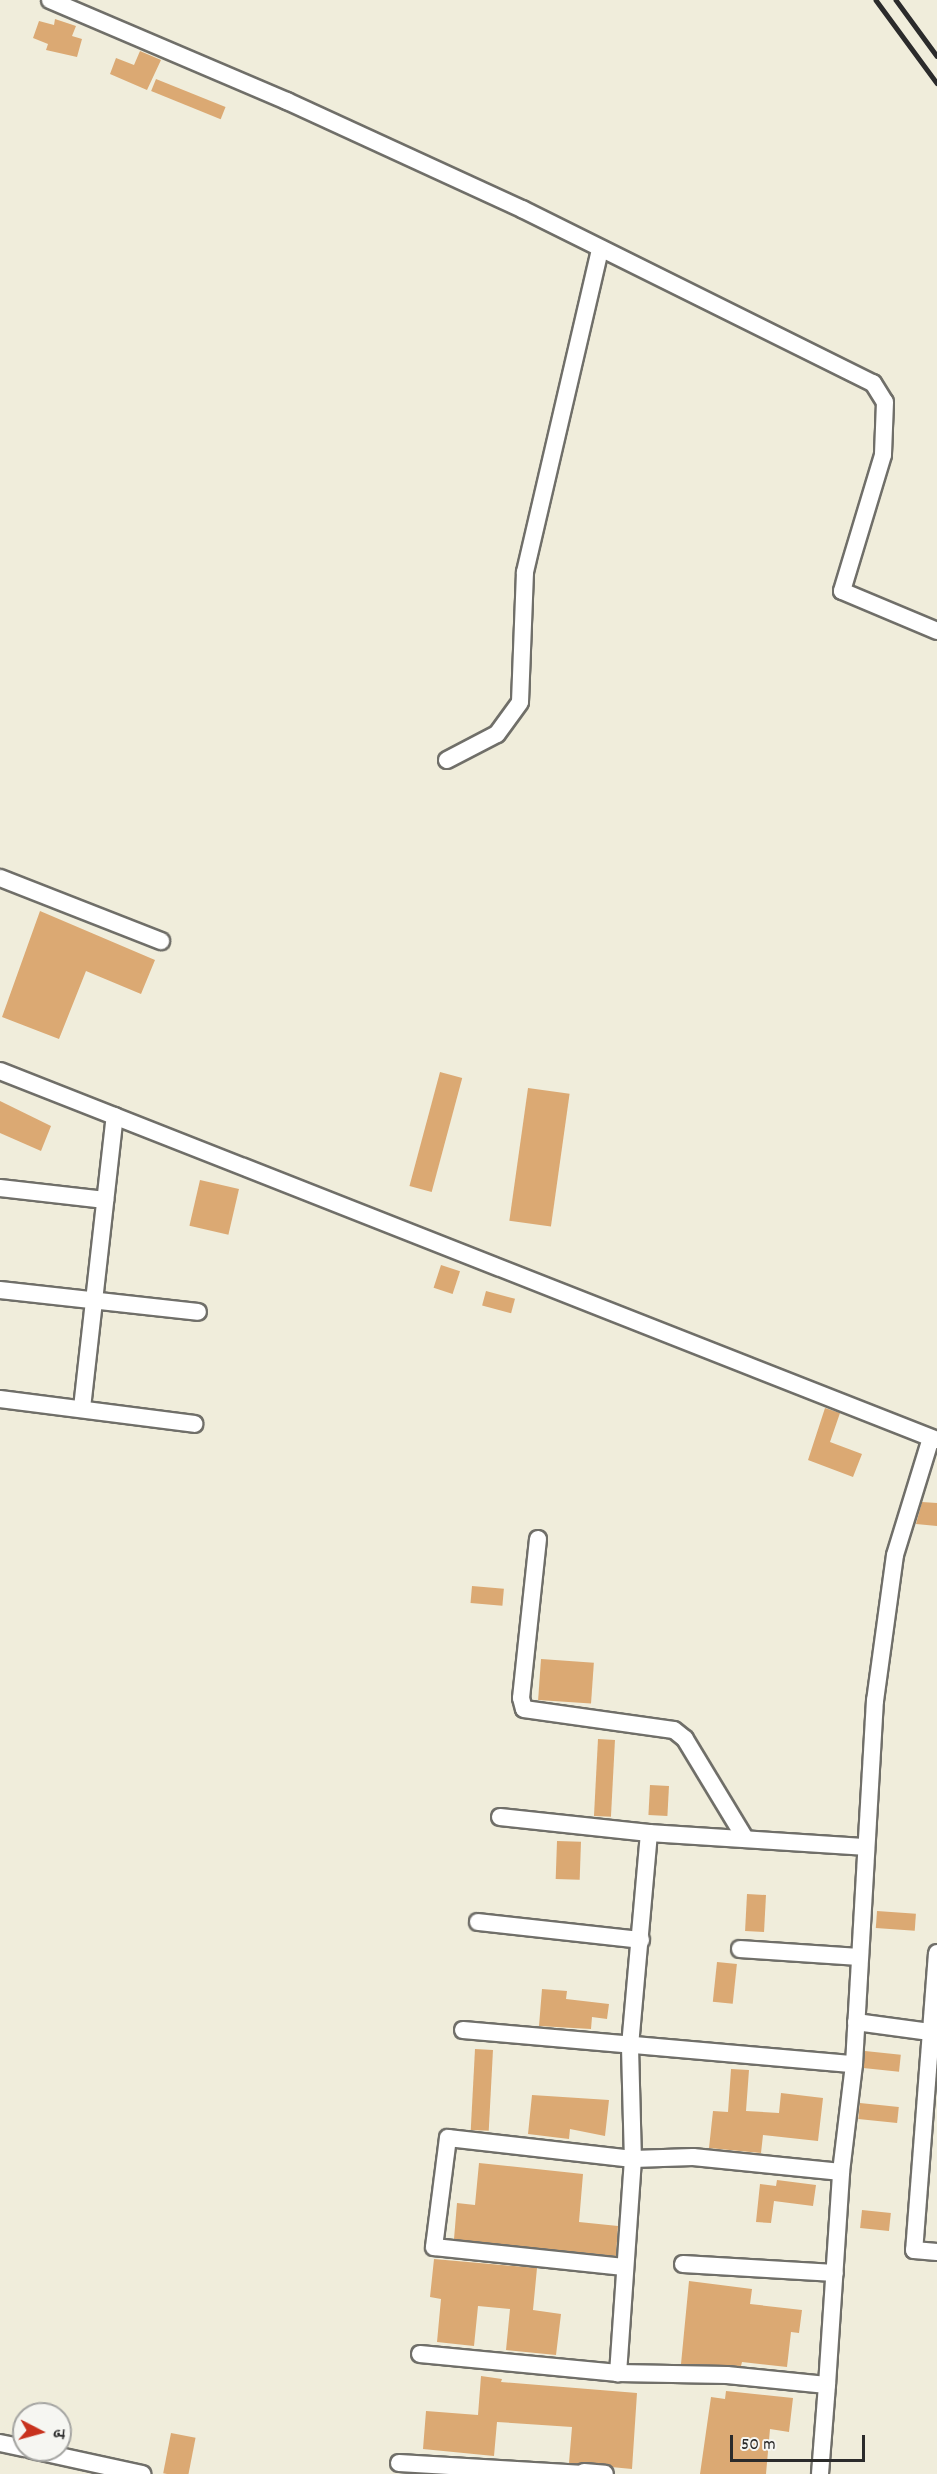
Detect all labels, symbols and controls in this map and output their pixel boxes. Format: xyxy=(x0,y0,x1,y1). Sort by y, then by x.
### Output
north arrow xyxy=(12,2402,72,2462)
scale bar xyxy=(733,2423,868,2461)
text: उ xyxy=(46,2428,70,2439)
text: 50 m xyxy=(741,2433,776,2458)

